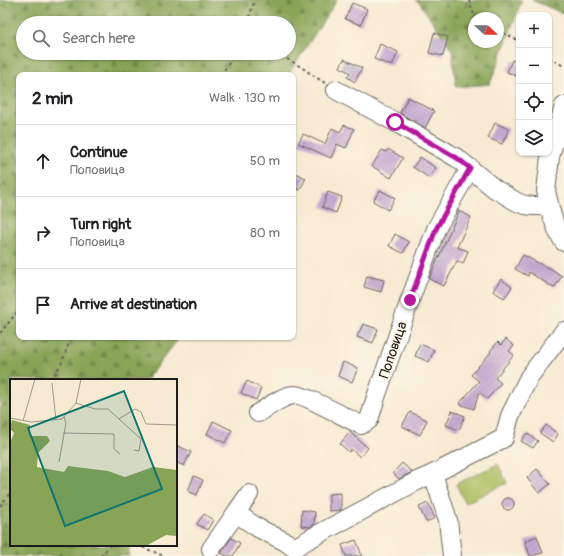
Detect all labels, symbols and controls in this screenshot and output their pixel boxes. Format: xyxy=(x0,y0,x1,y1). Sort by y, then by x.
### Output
north arrow xyxy=(468,12,504,48)
map controls xyxy=(516,12,552,156)
button: + xyxy=(516,12,552,48)
search box xyxy=(16,16,296,60)
icon: search xyxy=(30,27,52,49)
text: Search here xyxy=(62,29,135,48)
button: − xyxy=(516,48,552,84)
button: locate xyxy=(516,84,552,120)
text: 2 min xyxy=(32,88,73,109)
text: Walk · 130 m xyxy=(209,90,280,106)
route start xyxy=(386,113,404,131)
button: layers xyxy=(516,120,552,156)
text: Continue xyxy=(70,143,128,162)
icon: ahead xyxy=(32,150,54,172)
text: 50 m xyxy=(250,153,280,169)
text: Поповица xyxy=(70,162,125,178)
text: Turn right xyxy=(70,215,131,234)
icon: right xyxy=(32,222,54,244)
text: 80 m xyxy=(250,225,280,241)
text: Поповица xyxy=(70,234,125,250)
route end xyxy=(401,291,419,309)
icon: arrive xyxy=(32,294,54,316)
text: Arrive at destination xyxy=(70,295,197,314)
street label: Поповица xyxy=(375,319,411,381)
inset map xyxy=(10,379,177,546)

